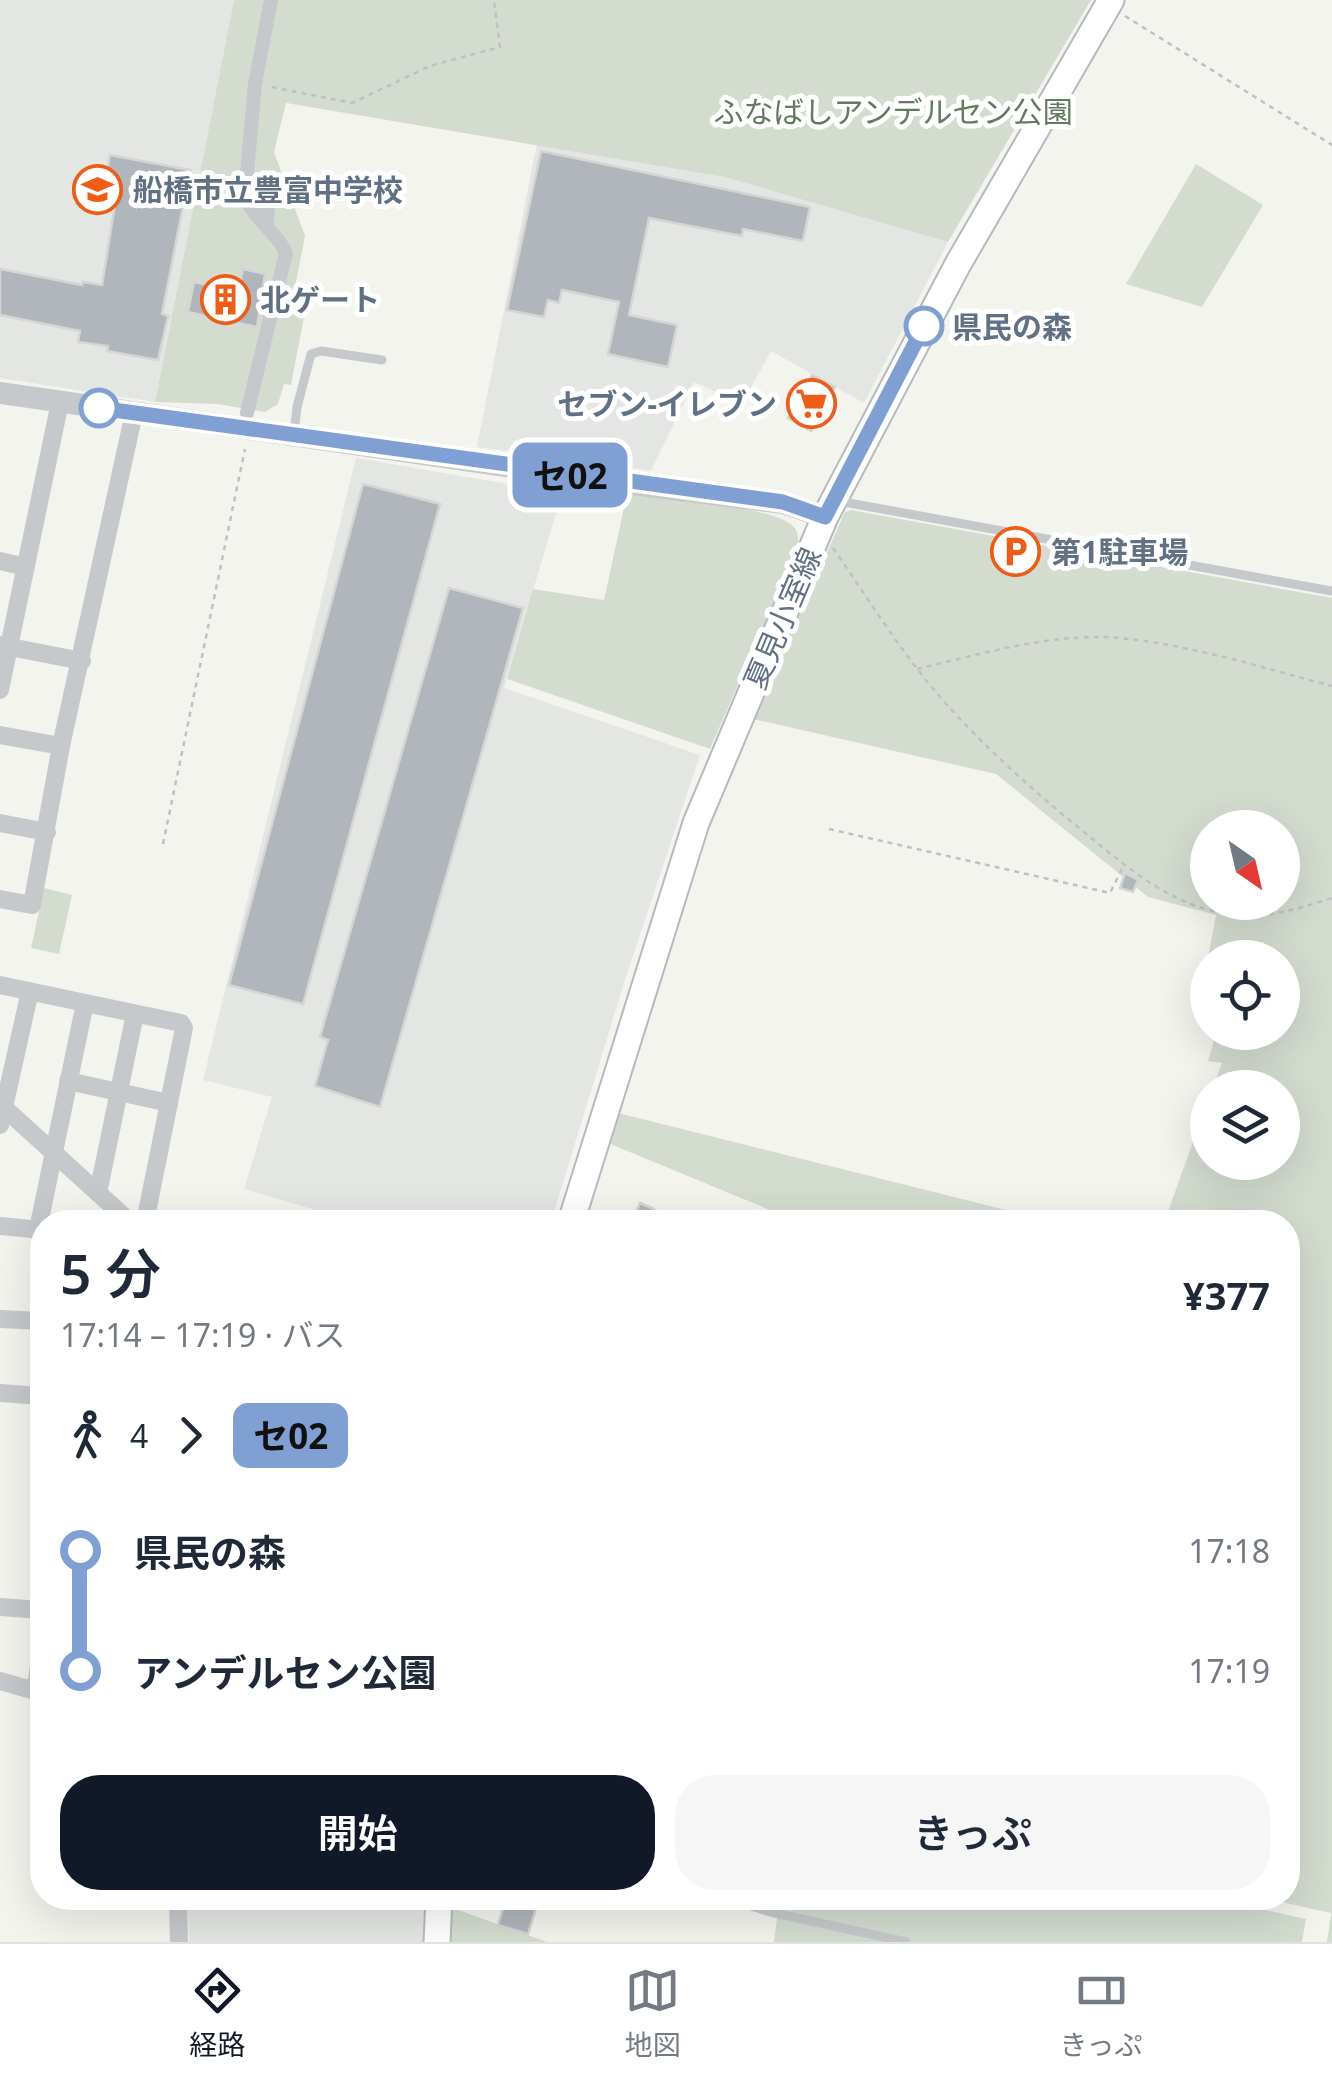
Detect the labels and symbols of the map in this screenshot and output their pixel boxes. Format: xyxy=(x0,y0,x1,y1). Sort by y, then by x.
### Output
park label: ふなばしアンデルセン公園 xyxy=(714,91,1072,132)
school or university icon: 船橋市立豊富中学校 xyxy=(72,163,124,215)
place label: 船橋市立豊富中学校 xyxy=(133,169,403,210)
building icon: 北ゲート xyxy=(199,273,251,325)
place label: 北ゲート xyxy=(260,279,380,320)
place label: 県民の森 xyxy=(952,306,1072,347)
marker: 県民の森 xyxy=(905,307,943,345)
supermarket icon: セブン-イレブン xyxy=(786,377,838,429)
place label: セブン-イレブン xyxy=(557,383,777,424)
unlabelled marker xyxy=(80,389,118,427)
line badge: セ02 xyxy=(512,442,628,508)
parking icon: 第1駐車場 xyxy=(990,525,1042,577)
place label: 第1駐車場 xyxy=(1051,531,1188,572)
street label: 夏見小室線 xyxy=(734,541,830,695)
north arrow xyxy=(1190,810,1300,920)

